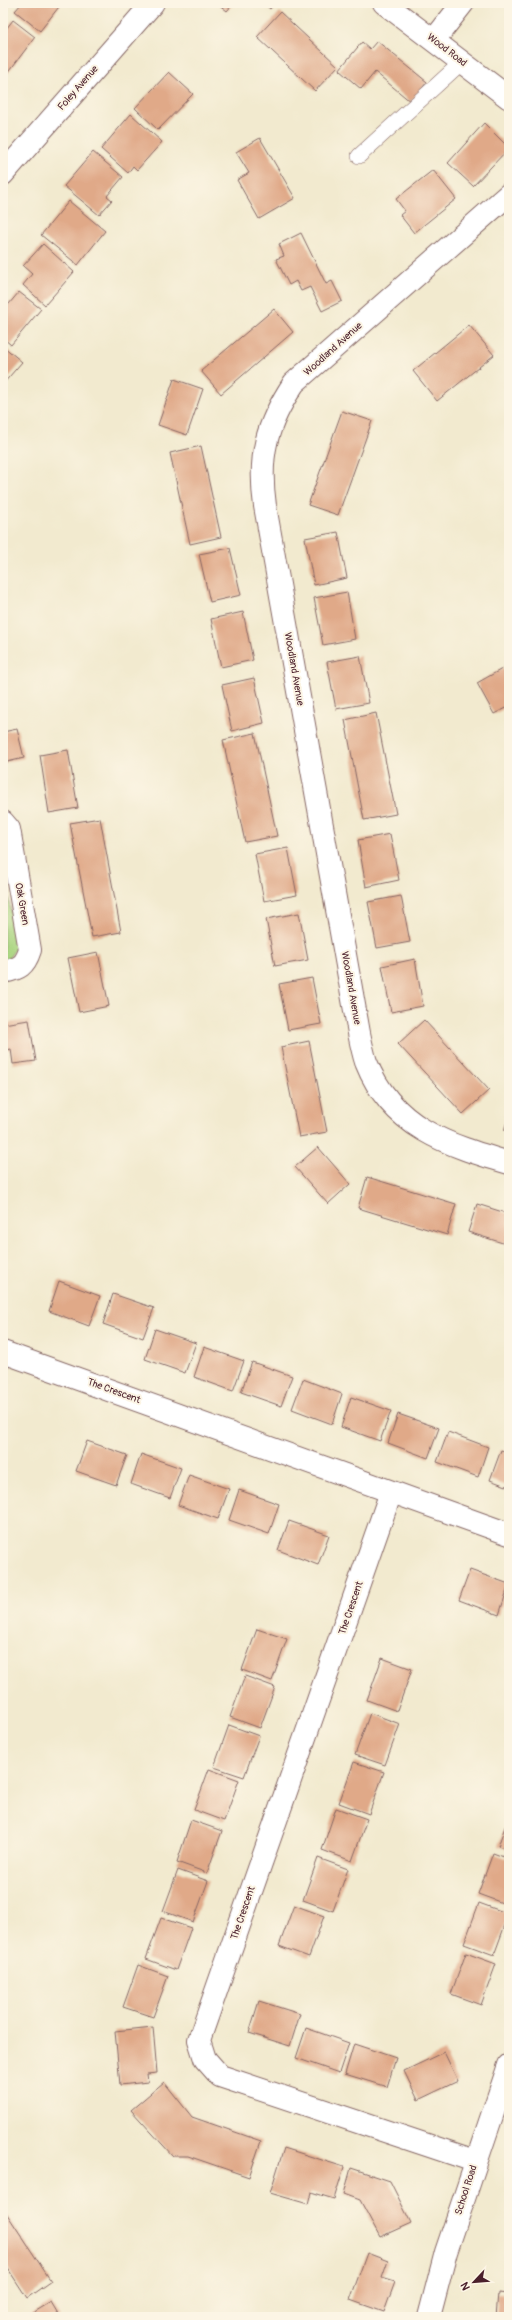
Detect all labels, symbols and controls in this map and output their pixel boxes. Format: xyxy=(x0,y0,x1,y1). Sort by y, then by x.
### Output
street label: Wood Road xyxy=(425,31,469,69)
street label: Foley Avenue xyxy=(55,63,101,113)
street label: Woodland Avenue xyxy=(301,320,365,378)
street label: Woodland Avenue xyxy=(282,631,306,707)
street label: Oak Green xyxy=(12,882,32,926)
street label: Woodland Avenue xyxy=(339,950,363,1026)
street label: The Crescent xyxy=(86,1376,143,1406)
street label: The Crescent xyxy=(336,1579,366,1636)
street label: The Crescent xyxy=(228,1884,258,1941)
street label: School Road xyxy=(452,2164,480,2216)
north arrow xyxy=(454,2262,494,2302)
text: N xyxy=(458,2279,473,2292)

